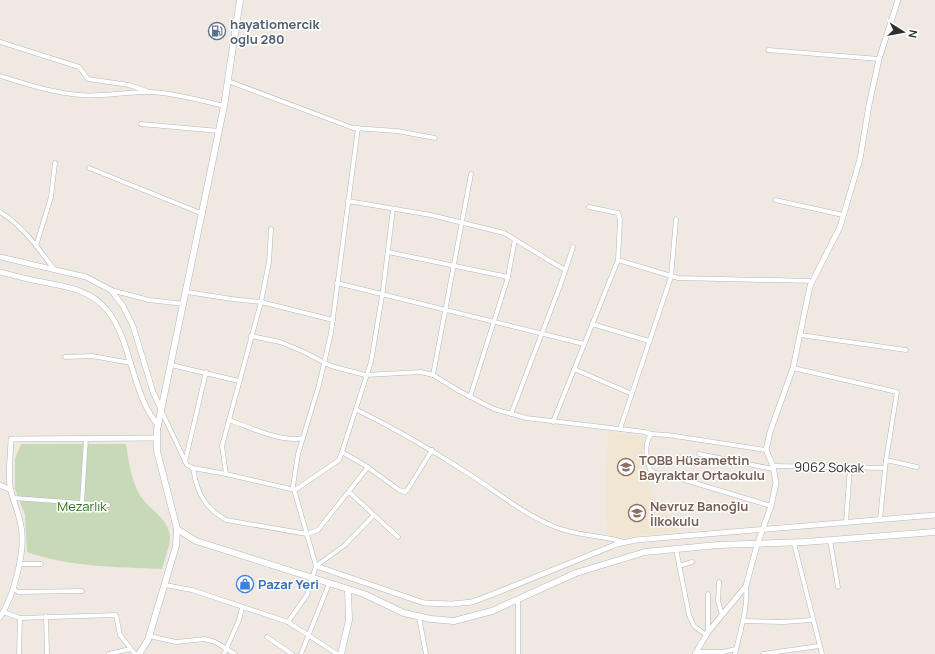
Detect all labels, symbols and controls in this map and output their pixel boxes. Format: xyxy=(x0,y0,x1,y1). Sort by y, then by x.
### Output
north arrow xyxy=(883,12,923,52)
place label: hayatiomercik oglu 280 xyxy=(230,15,320,48)
fuel station icon: hayatiomercik oglu 280 xyxy=(207,21,227,41)
text: N xyxy=(905,29,921,39)
place label: TOBB Hüsamettin Bayraktar Ortaokulu xyxy=(639,451,765,484)
school or university icon: TOBB Hüsamettin Bayraktar Ortaokulu xyxy=(616,457,636,477)
street label: 9062 Sokak xyxy=(794,457,865,477)
park label: Mezarlık xyxy=(57,497,107,515)
place label: Nevruz Banoğlu İlkokulu xyxy=(650,497,748,530)
school or university icon: Nevruz Banoğlu İlkokulu xyxy=(627,503,647,523)
shop icon: Pazar Yeri xyxy=(235,574,255,594)
place label: Pazar Yeri xyxy=(258,575,319,593)

